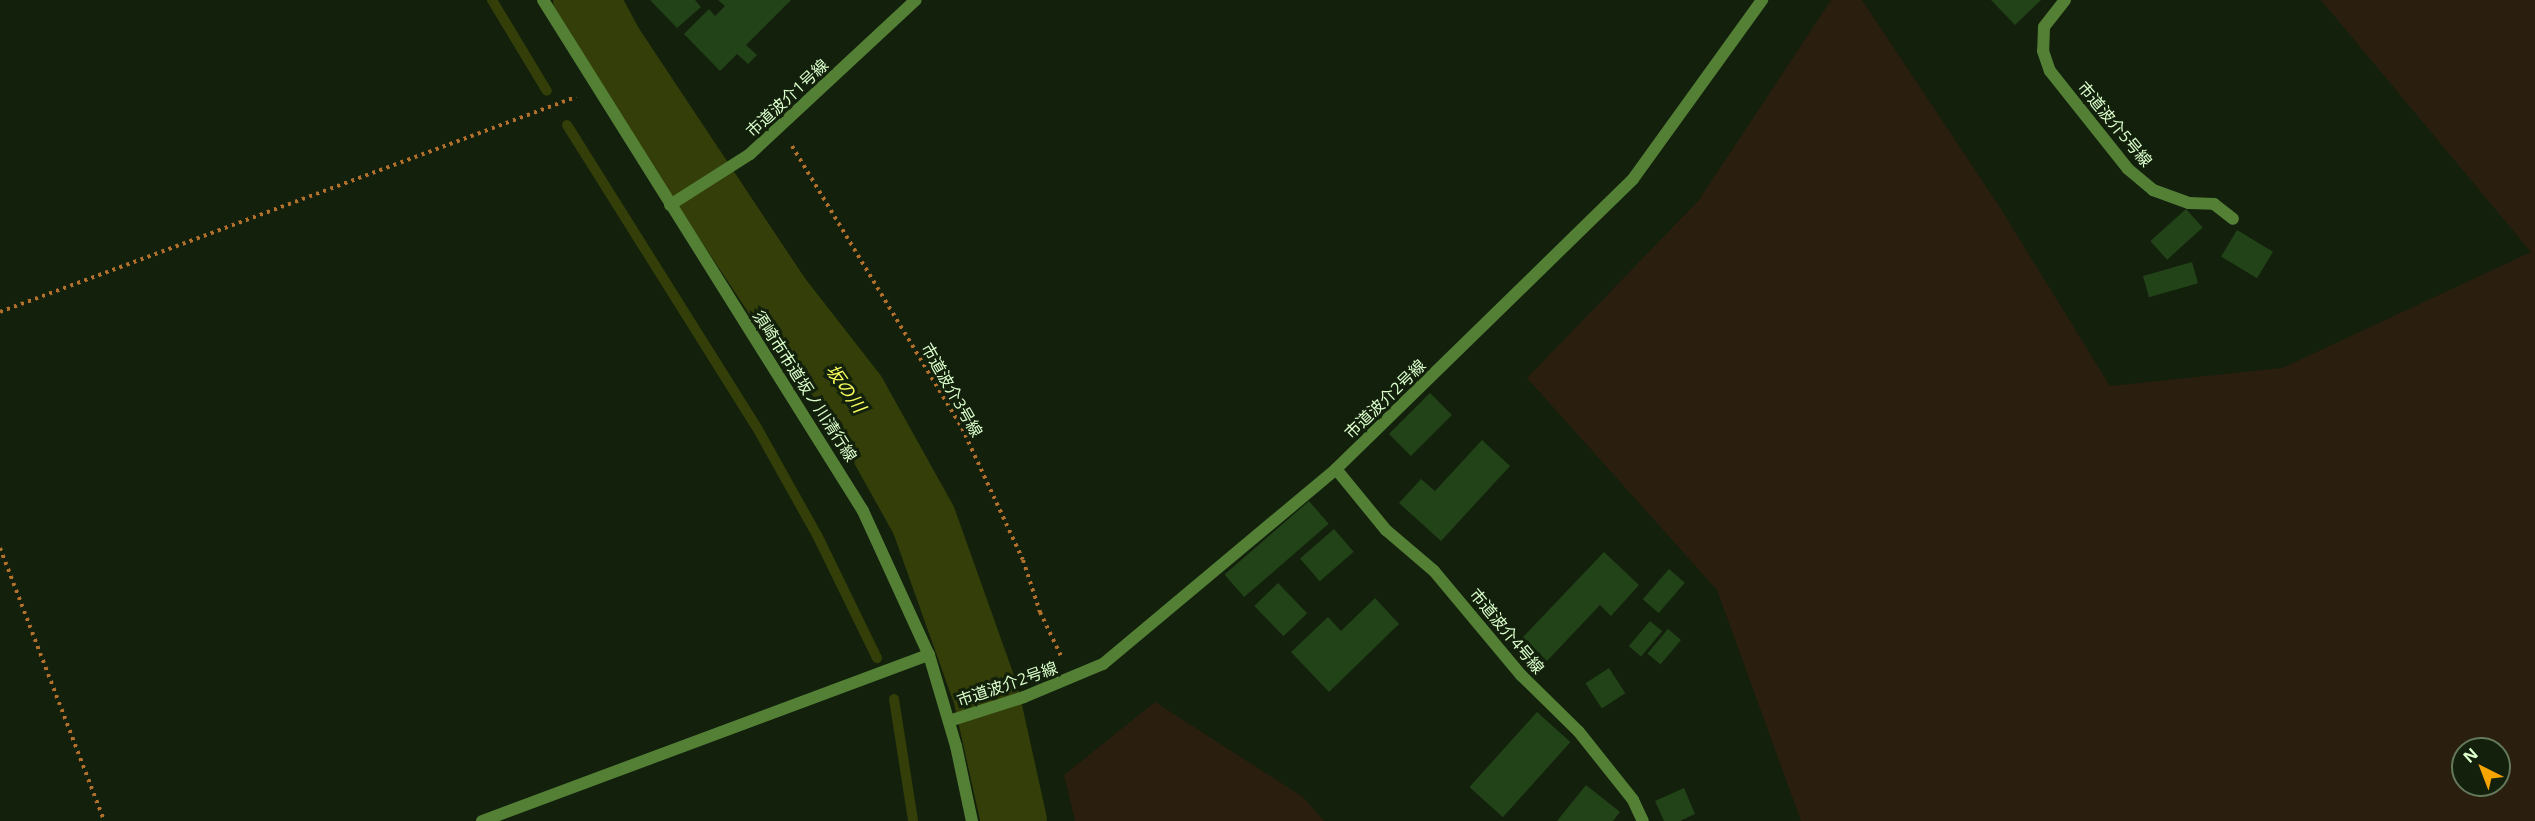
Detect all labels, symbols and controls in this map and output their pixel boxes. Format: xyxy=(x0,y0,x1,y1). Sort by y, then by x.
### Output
street label: 市道波介1号線 xyxy=(742,55,832,141)
street label: 市道波介5号線 xyxy=(2074,78,2156,170)
street label: 須崎市市道坂ノ川清行線 xyxy=(749,307,861,465)
street label: 市道波介3号線 xyxy=(917,340,987,440)
street label: 市道波介2号線 xyxy=(1341,356,1429,442)
water label: 坂の川 xyxy=(822,360,870,416)
street label: 市道波介4号線 xyxy=(1466,585,1548,677)
street label: 市道波介2号線 xyxy=(954,658,1060,710)
north arrow xyxy=(2451,737,2511,797)
text: N xyxy=(2458,743,2482,768)

